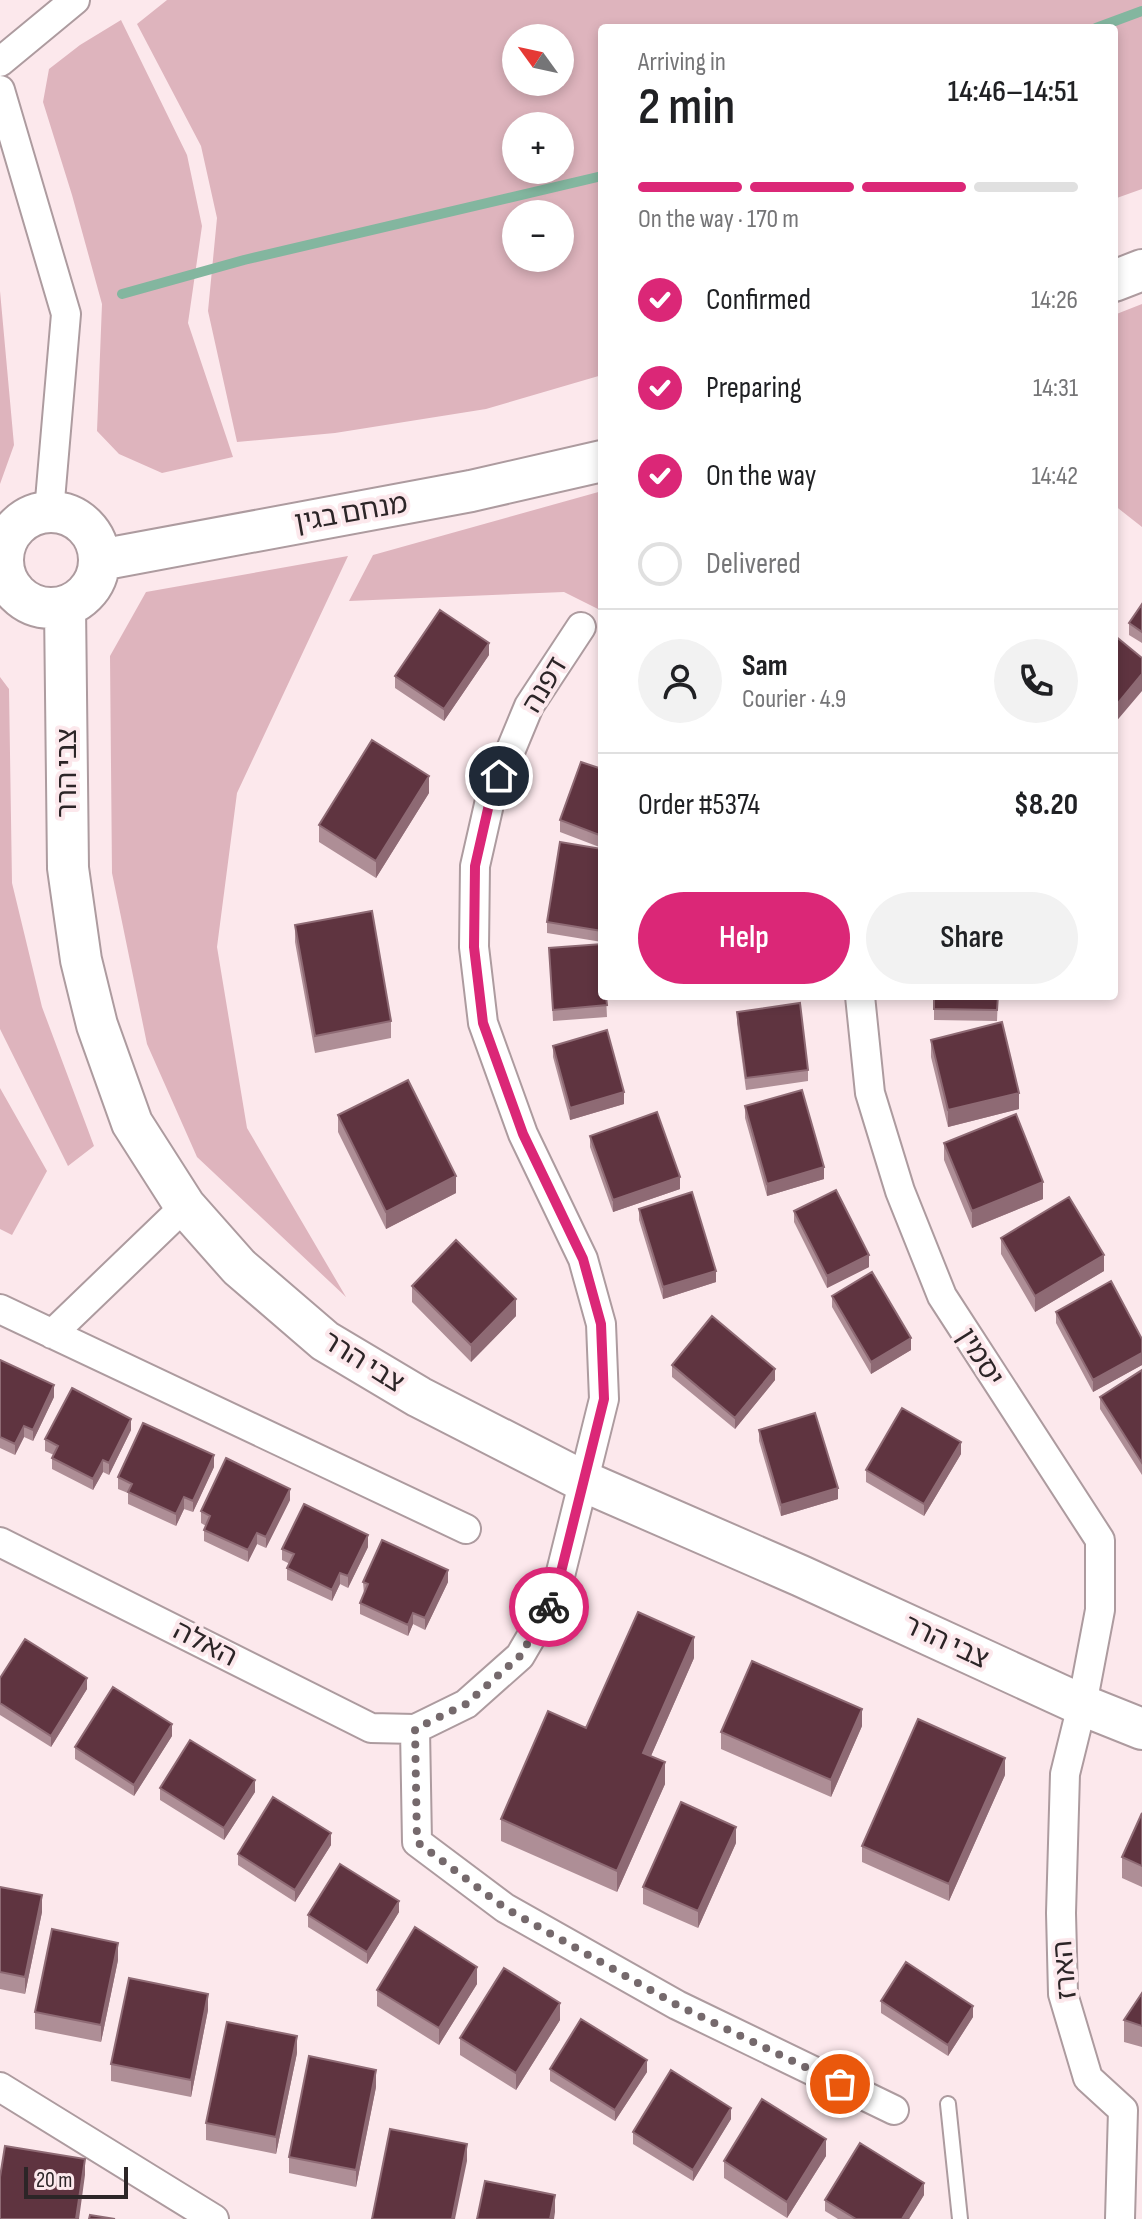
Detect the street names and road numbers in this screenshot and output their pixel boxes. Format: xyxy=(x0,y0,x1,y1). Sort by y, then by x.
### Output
street label: מנחם בגין xyxy=(292,487,410,539)
street label: דפנה xyxy=(516,651,574,719)
street label: צבי הרר xyxy=(51,728,84,818)
street label: יסמין xyxy=(950,1322,1010,1392)
street label: צבי הרר xyxy=(316,1324,410,1400)
street label: צבי הרר xyxy=(898,1608,994,1676)
street label: האלה xyxy=(168,1614,242,1674)
street label: הארז xyxy=(1046,1939,1084,2001)

